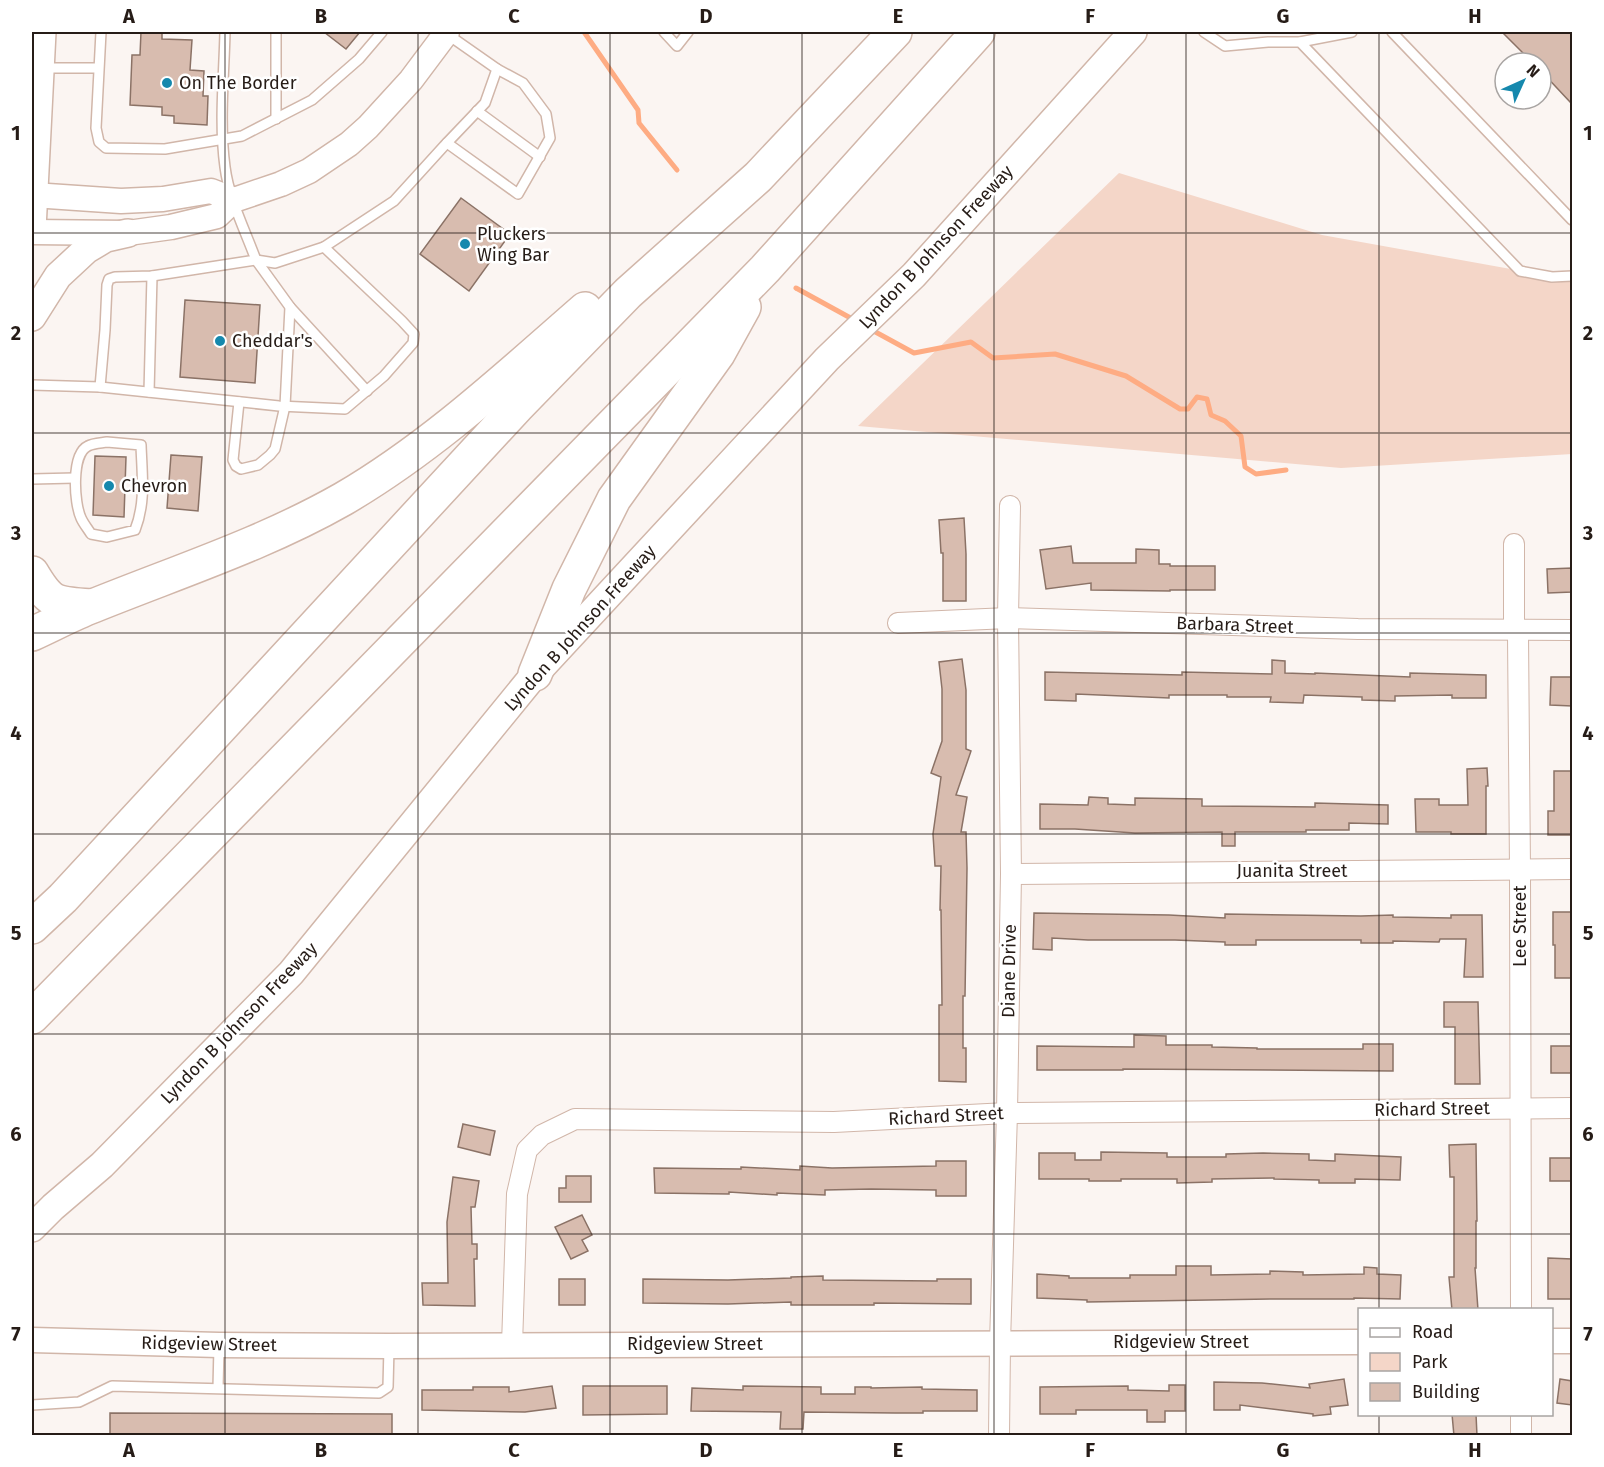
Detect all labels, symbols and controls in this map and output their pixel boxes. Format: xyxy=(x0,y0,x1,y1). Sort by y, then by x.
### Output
text: A xyxy=(122,4,136,28)
text: B xyxy=(315,4,327,28)
text: C xyxy=(508,4,520,28)
text: D xyxy=(699,4,713,28)
text: E xyxy=(893,4,903,28)
text: F xyxy=(1085,4,1095,28)
text: G xyxy=(1277,4,1289,28)
text: H xyxy=(1468,4,1482,28)
north arrow xyxy=(1493,51,1553,111)
text: N xyxy=(1523,60,1544,81)
place label: On The Border xyxy=(179,72,297,94)
marker: On The Border xyxy=(160,76,174,90)
text: 1 xyxy=(11,121,21,145)
text: 1 xyxy=(1583,121,1593,145)
street label: Lyndon B Johnson Freeway xyxy=(854,160,1018,334)
place label: Pluckers Wing Bar xyxy=(477,223,549,266)
marker: Pluckers Wing Bar xyxy=(458,237,472,251)
text: 2 xyxy=(11,321,21,345)
text: 2 xyxy=(1583,321,1593,345)
place label: Cheddar's xyxy=(232,330,313,352)
marker: Cheddar's xyxy=(213,334,227,348)
place label: Chevron xyxy=(121,475,188,497)
marker: Chevron xyxy=(102,479,116,493)
text: 3 xyxy=(10,521,21,545)
text: 3 xyxy=(1582,521,1593,545)
street label: Lyndon B Johnson Freeway xyxy=(500,540,661,716)
street label: Barbara Street xyxy=(1176,612,1295,638)
text: 4 xyxy=(10,721,22,745)
text: 4 xyxy=(1582,721,1594,745)
street label: Juanita Street xyxy=(1236,860,1348,882)
street label: Lee Street xyxy=(1509,885,1531,967)
text: 5 xyxy=(11,921,22,945)
text: 5 xyxy=(1583,921,1594,945)
street label: Diane Drive xyxy=(997,924,1021,1018)
street label: Lyndon B Johnson Freeway xyxy=(156,938,322,1108)
street label: Richard Street xyxy=(1374,1097,1491,1121)
street label: Richard Street xyxy=(888,1102,1005,1130)
text: 6 xyxy=(10,1122,22,1146)
text: 6 xyxy=(1582,1122,1594,1146)
legend xyxy=(1358,1308,1553,1416)
text: Road xyxy=(1412,1321,1454,1343)
text: 7 xyxy=(11,1322,21,1346)
text: 7 xyxy=(1583,1322,1593,1346)
street label: Ridgeview Street xyxy=(1113,1331,1249,1353)
street label: Ridgeview Street xyxy=(141,1332,278,1356)
street label: Ridgeview Street xyxy=(627,1333,763,1355)
text: Park xyxy=(1412,1351,1448,1373)
text: Building xyxy=(1412,1381,1480,1403)
text: A xyxy=(122,1438,136,1462)
text: B xyxy=(315,1438,327,1462)
text: C xyxy=(508,1438,520,1462)
text: D xyxy=(699,1438,713,1462)
text: E xyxy=(893,1438,903,1462)
text: F xyxy=(1085,1438,1095,1462)
text: G xyxy=(1277,1438,1289,1462)
text: H xyxy=(1468,1438,1482,1462)

